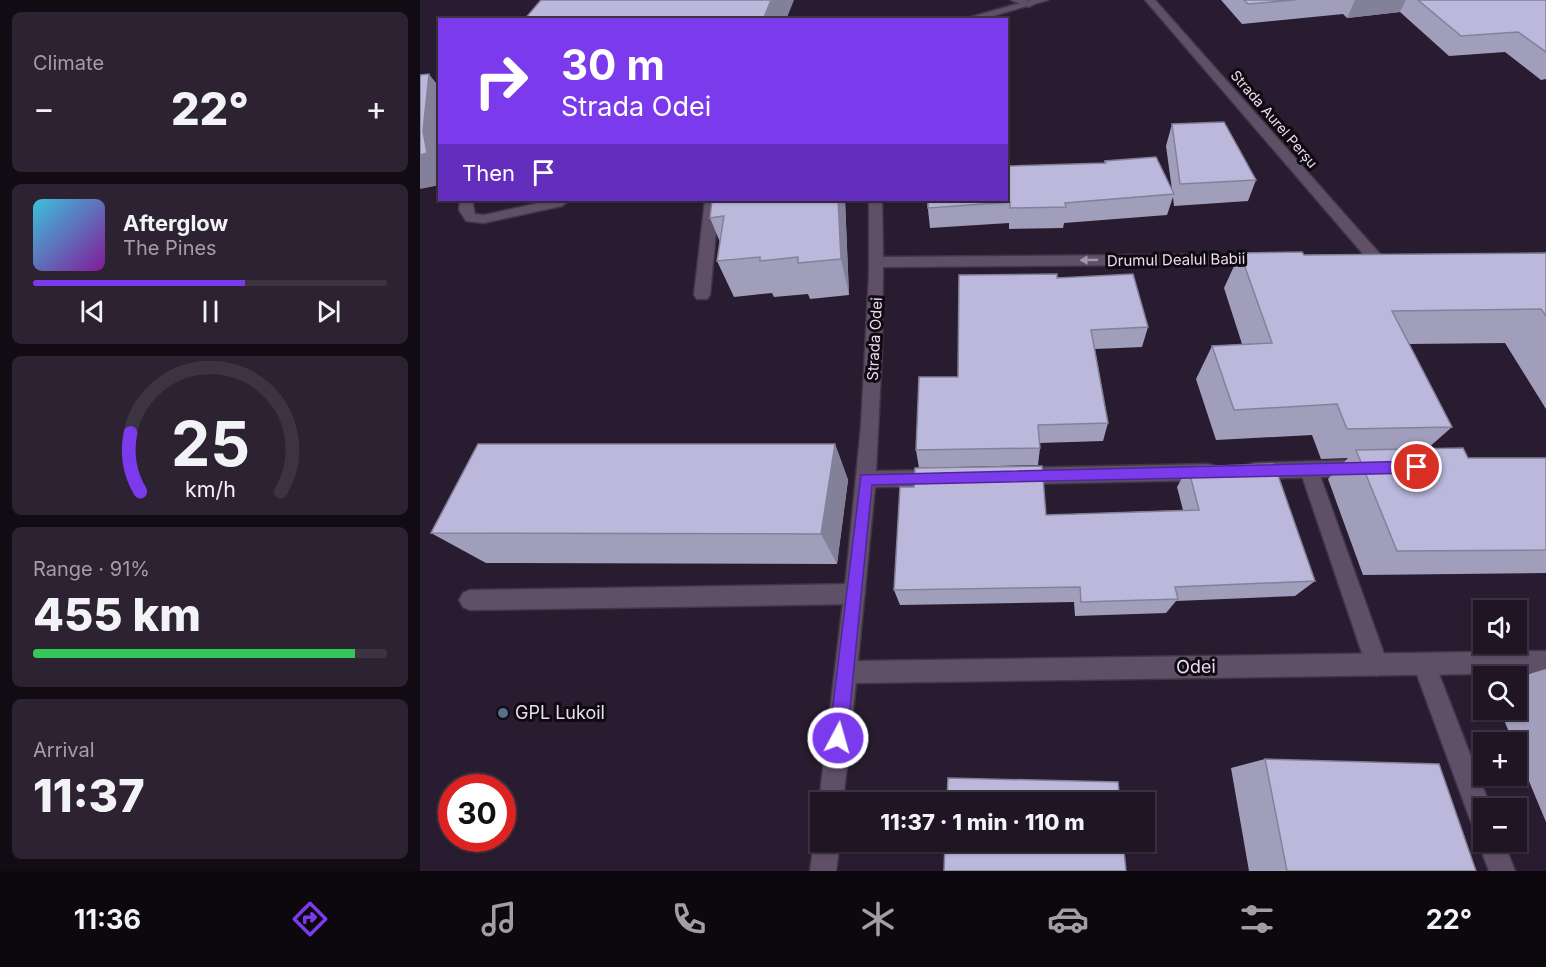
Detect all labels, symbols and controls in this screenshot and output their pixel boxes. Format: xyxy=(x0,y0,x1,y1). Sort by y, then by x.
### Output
text: 30 m xyxy=(561,39,665,90)
icon: right xyxy=(462,42,540,120)
text: Climate xyxy=(33,51,104,75)
street label: Strada Aurel Perșu xyxy=(1227,66,1321,172)
text: 22° xyxy=(171,81,249,136)
text: − xyxy=(33,88,55,128)
text: + xyxy=(365,88,387,128)
text: Strada Odei xyxy=(561,90,711,123)
icon: arrive xyxy=(527,156,560,189)
text: Then xyxy=(462,160,515,186)
text: Afterglow xyxy=(123,210,228,236)
text: The Pines xyxy=(123,236,217,260)
street label: Drumul Dealul Babii xyxy=(1107,249,1245,270)
one-way arrow xyxy=(1079,255,1098,265)
icon: previous xyxy=(76,295,109,328)
icon: pause xyxy=(194,295,227,328)
icon: next xyxy=(312,295,345,328)
street label: Strada Odei xyxy=(863,297,886,381)
text: 25 xyxy=(170,407,250,482)
pin xyxy=(1391,441,1442,492)
icon: arrive xyxy=(1400,450,1433,483)
text: km/h xyxy=(185,477,235,503)
text: Range · 91% xyxy=(33,557,150,581)
text: 455 km xyxy=(33,587,201,642)
map controls xyxy=(1473,600,1527,852)
button: sound xyxy=(1473,600,1527,654)
street label: Odei xyxy=(1176,656,1216,677)
button: search xyxy=(1473,666,1527,720)
place label: GPL Lukoil xyxy=(515,702,605,723)
marker: GPL Lukoil xyxy=(496,706,510,720)
position arrow xyxy=(806,706,870,770)
button: + xyxy=(1473,732,1527,786)
text: Arrival xyxy=(33,738,95,762)
text: 11:37 xyxy=(33,768,145,823)
speed limit sign: 30 xyxy=(438,774,516,852)
button: − xyxy=(1473,798,1527,852)
text: 11:37 · 1 min · 110 m xyxy=(880,809,1085,835)
icon: directions xyxy=(289,898,331,940)
icon: music xyxy=(478,898,520,940)
icon: phone xyxy=(668,898,710,940)
icon: climate xyxy=(857,898,899,940)
icon: car xyxy=(1047,898,1089,940)
icon: filters xyxy=(1236,898,1278,940)
text: 11:36 xyxy=(74,903,141,936)
text: 22° xyxy=(1426,903,1472,936)

